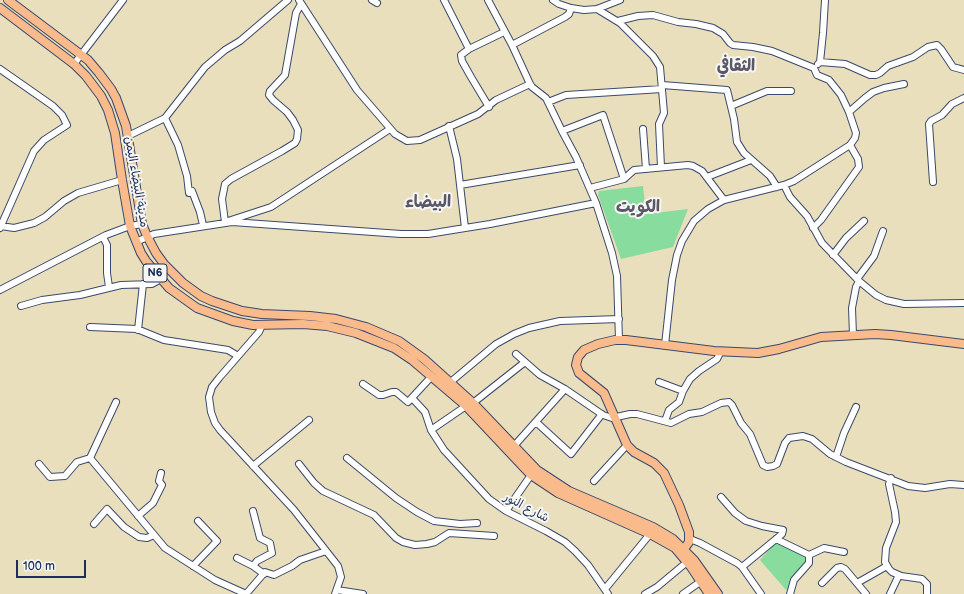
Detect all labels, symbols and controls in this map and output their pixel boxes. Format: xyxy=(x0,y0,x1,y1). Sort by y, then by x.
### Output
district label: الثقافي xyxy=(717,57,755,77)
street label: مدينة البيضاء اليمن xyxy=(121,135,151,229)
district label: البيضاء xyxy=(405,193,451,213)
district label: الكويت xyxy=(616,198,660,218)
road number: N6 xyxy=(143,264,167,282)
street label: شارع النور xyxy=(501,490,551,526)
scale bar xyxy=(18,552,88,578)
text: 100 m xyxy=(23,559,55,574)

